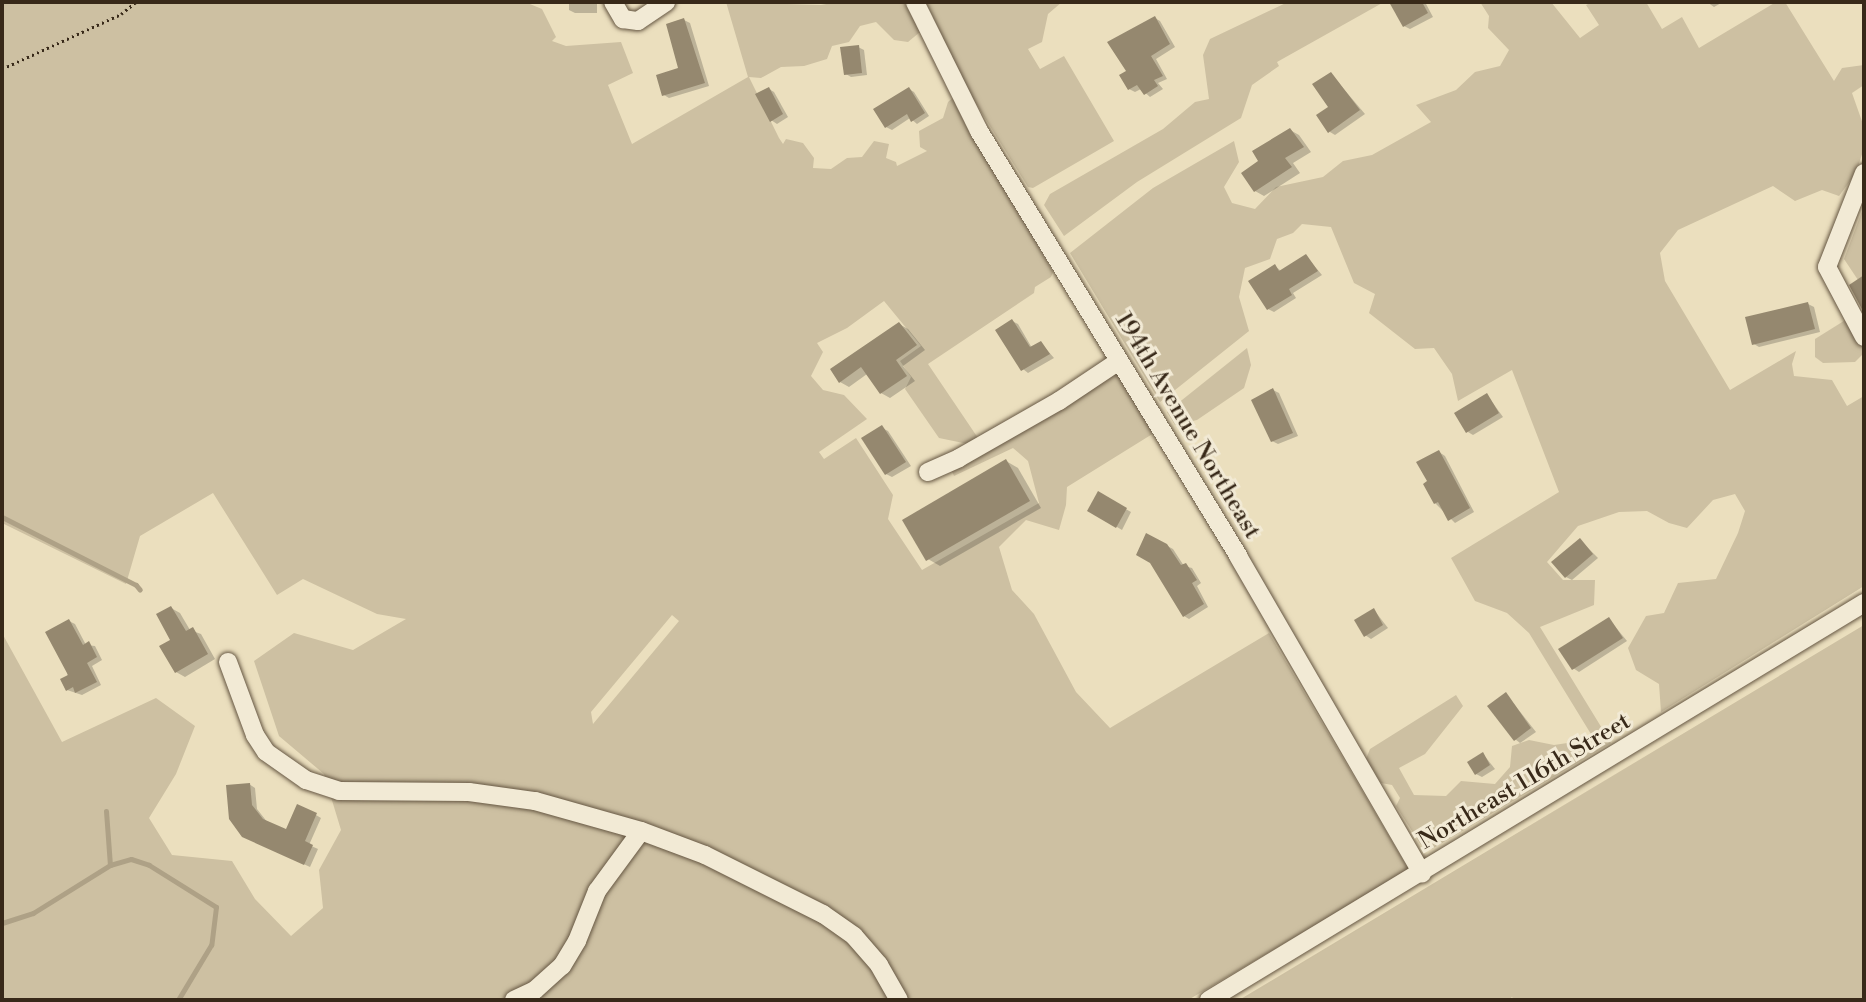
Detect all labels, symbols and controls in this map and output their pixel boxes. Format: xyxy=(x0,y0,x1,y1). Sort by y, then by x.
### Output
street label: 194th Avenue Northeast xyxy=(1108,308,1266,544)
street label: Northeast 116th Street xyxy=(1414,707,1636,857)

